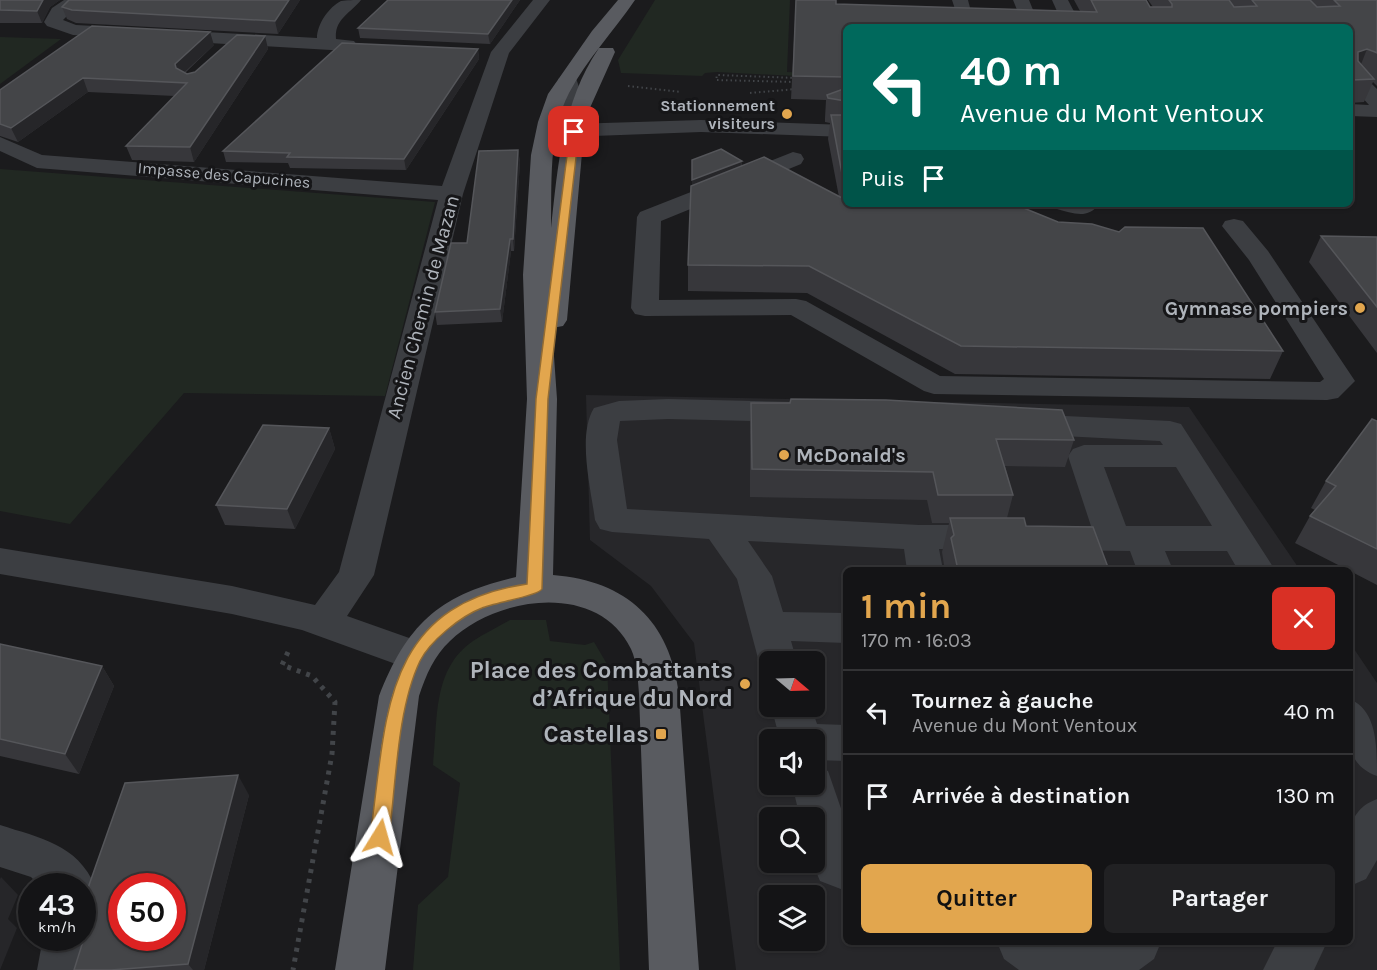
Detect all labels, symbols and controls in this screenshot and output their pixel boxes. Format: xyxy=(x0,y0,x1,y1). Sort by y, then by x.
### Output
text: 40 m xyxy=(960,46,1062,96)
icon: left xyxy=(861,48,939,126)
place label: Stationnement visiteurs xyxy=(660,96,775,133)
text: Avenue du Mont Ventoux xyxy=(960,97,1264,129)
pin xyxy=(548,106,599,157)
marker: Stationnement visiteurs xyxy=(780,107,794,121)
icon: arrive xyxy=(557,115,590,148)
street label: Impasse des Capucines xyxy=(137,158,311,192)
icon: arrive xyxy=(917,162,950,195)
text: Puis xyxy=(861,166,905,192)
street label: Ancien Chemin de Mazan xyxy=(382,193,464,421)
place label: Gymnase pompiers xyxy=(1165,297,1348,320)
marker: Gymnase pompiers xyxy=(1353,301,1367,315)
place label: McDonald's xyxy=(796,444,906,467)
marker: McDonald's xyxy=(777,448,791,462)
text: 1 min xyxy=(861,585,951,627)
button: close xyxy=(1272,587,1335,650)
text: 170 m · 16:03 xyxy=(861,629,972,652)
north arrow xyxy=(759,651,825,717)
map controls xyxy=(759,651,825,951)
place label: Place des Combattants d’Afrique du Nord xyxy=(470,656,733,712)
marker: Place des Combattants d’Afrique du Nord xyxy=(738,677,752,691)
text: Tournez à gauche xyxy=(912,688,1093,714)
icon: left xyxy=(861,696,894,729)
text: 40 m xyxy=(1284,699,1335,725)
text: Avenue du Mont Ventoux xyxy=(912,714,1137,737)
place label: Castellas xyxy=(544,720,649,748)
marker: Castellas xyxy=(654,727,668,741)
button: sound xyxy=(759,729,825,795)
icon: arrive xyxy=(861,780,894,813)
text: Arrivée à destination xyxy=(912,783,1130,809)
text: 130 m xyxy=(1276,783,1335,809)
position arrow xyxy=(348,805,412,869)
button: search xyxy=(759,807,825,873)
button: Quitter xyxy=(861,864,1092,933)
button: Partager xyxy=(1104,864,1335,933)
speed limit sign: 50 xyxy=(108,873,186,951)
button: layers xyxy=(759,885,825,951)
text: 43 xyxy=(39,887,75,923)
text: km/h xyxy=(38,918,76,936)

